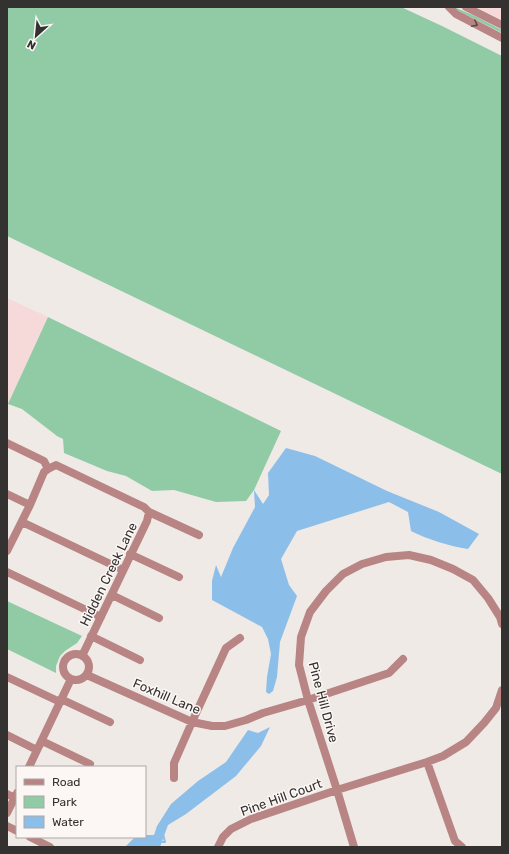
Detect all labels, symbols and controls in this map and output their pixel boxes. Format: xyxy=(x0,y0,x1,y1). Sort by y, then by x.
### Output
north arrow xyxy=(16,16,56,56)
one-way arrow xyxy=(470,19,478,27)
text: N xyxy=(25,37,38,52)
street label: Hidden Creek Lane xyxy=(77,520,140,629)
street label: Pine Hill Drive xyxy=(306,660,342,744)
street label: Foxhill Lane xyxy=(131,675,203,717)
legend xyxy=(16,766,146,838)
text: Road xyxy=(52,775,80,789)
street label: Pine Hill Court xyxy=(238,776,324,819)
text: Park xyxy=(52,795,78,809)
text: Water xyxy=(52,815,84,829)

